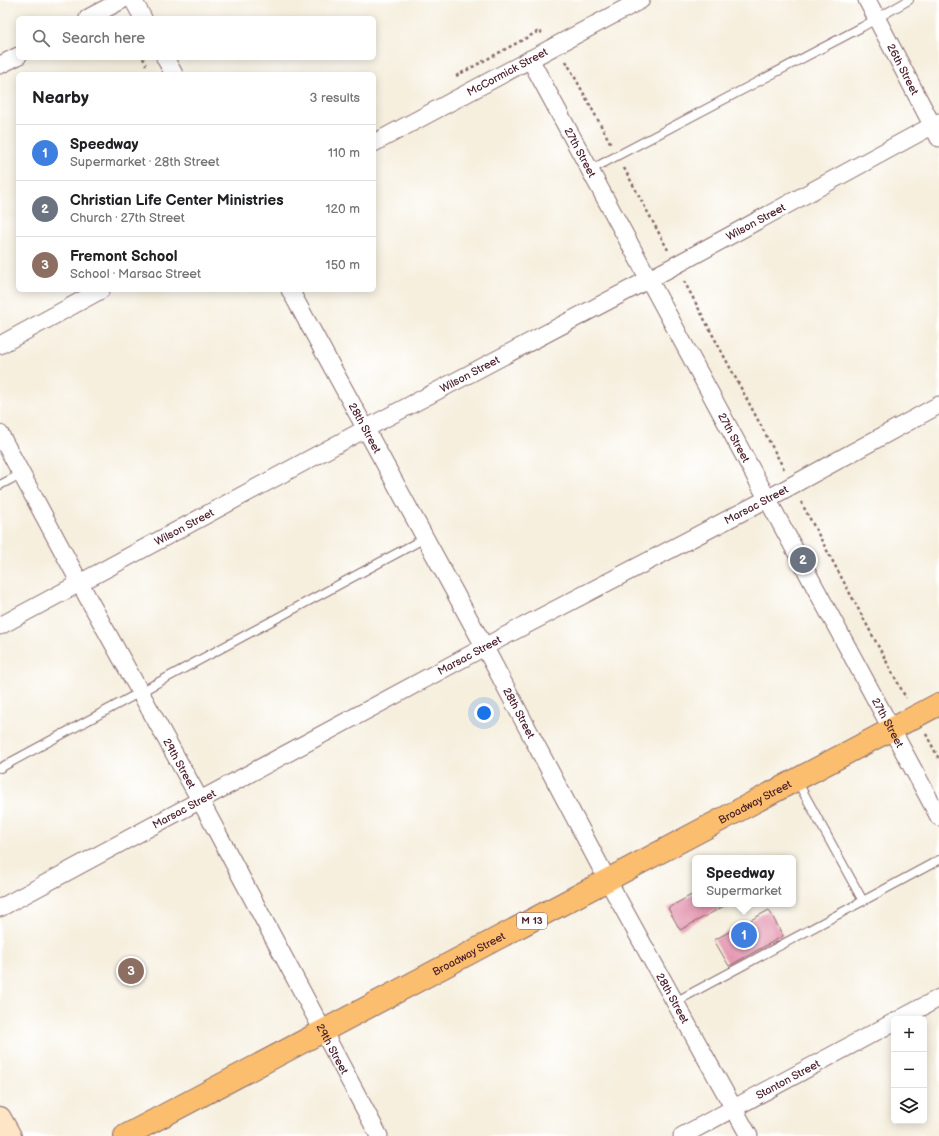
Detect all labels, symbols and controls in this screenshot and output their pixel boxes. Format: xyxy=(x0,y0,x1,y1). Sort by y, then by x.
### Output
search box xyxy=(16,16,376,60)
icon: search xyxy=(30,27,52,49)
text: Search here xyxy=(62,29,145,48)
street label: 26th Street xyxy=(884,41,922,97)
street label: McCormick Street xyxy=(465,45,550,99)
text: Nearby xyxy=(32,88,89,108)
text: 3 results xyxy=(309,90,360,106)
street label: 27th Street xyxy=(562,125,599,180)
text: Speedway xyxy=(70,135,138,154)
text: 1 xyxy=(42,145,48,161)
text: 110 m xyxy=(328,145,360,161)
text: Supermarket · 28th Street xyxy=(70,154,220,170)
text: Christian Life Center Ministries xyxy=(70,191,284,210)
street label: Wilson Street xyxy=(724,200,788,243)
text: 2 xyxy=(41,201,49,217)
text: 120 m xyxy=(325,201,360,217)
text: Church · 27th Street xyxy=(70,210,185,226)
text: Fremont School xyxy=(70,247,178,266)
text: 3 xyxy=(41,257,49,273)
text: 150 m xyxy=(326,257,360,273)
text: School · Marsac Street xyxy=(70,266,201,282)
street label: Wilson Street xyxy=(438,353,502,395)
street label: 28th Street xyxy=(346,400,384,456)
street label: 27th Street xyxy=(716,410,753,465)
street label: Marsac Street xyxy=(722,482,791,527)
street label: Wilson Street xyxy=(152,505,216,548)
pin: 2 xyxy=(790,545,816,575)
street label: Marsac Street xyxy=(435,632,504,678)
street label: 28th Street xyxy=(501,685,538,741)
street label: 27th Street xyxy=(869,696,907,750)
your location xyxy=(474,703,494,723)
street label: 29th Street xyxy=(160,736,199,791)
street label: Broadway Street xyxy=(716,777,794,826)
street label: Marsac Street xyxy=(150,786,219,831)
popup xyxy=(692,855,796,907)
text: Speedway xyxy=(706,864,775,883)
text: Supermarket xyxy=(706,883,782,899)
road number: M 13 xyxy=(517,913,547,929)
pin: 1 xyxy=(731,920,757,950)
street label: Broadway Street xyxy=(430,929,508,978)
pin: 3 xyxy=(118,956,144,986)
street label: 28th Street xyxy=(654,971,692,1026)
map controls xyxy=(891,1016,927,1124)
button: + xyxy=(891,1016,927,1052)
street label: 29th Street xyxy=(314,1021,352,1077)
button: − xyxy=(891,1052,927,1088)
street label: Stanton Street xyxy=(753,1056,822,1102)
button: layers xyxy=(891,1088,927,1124)

